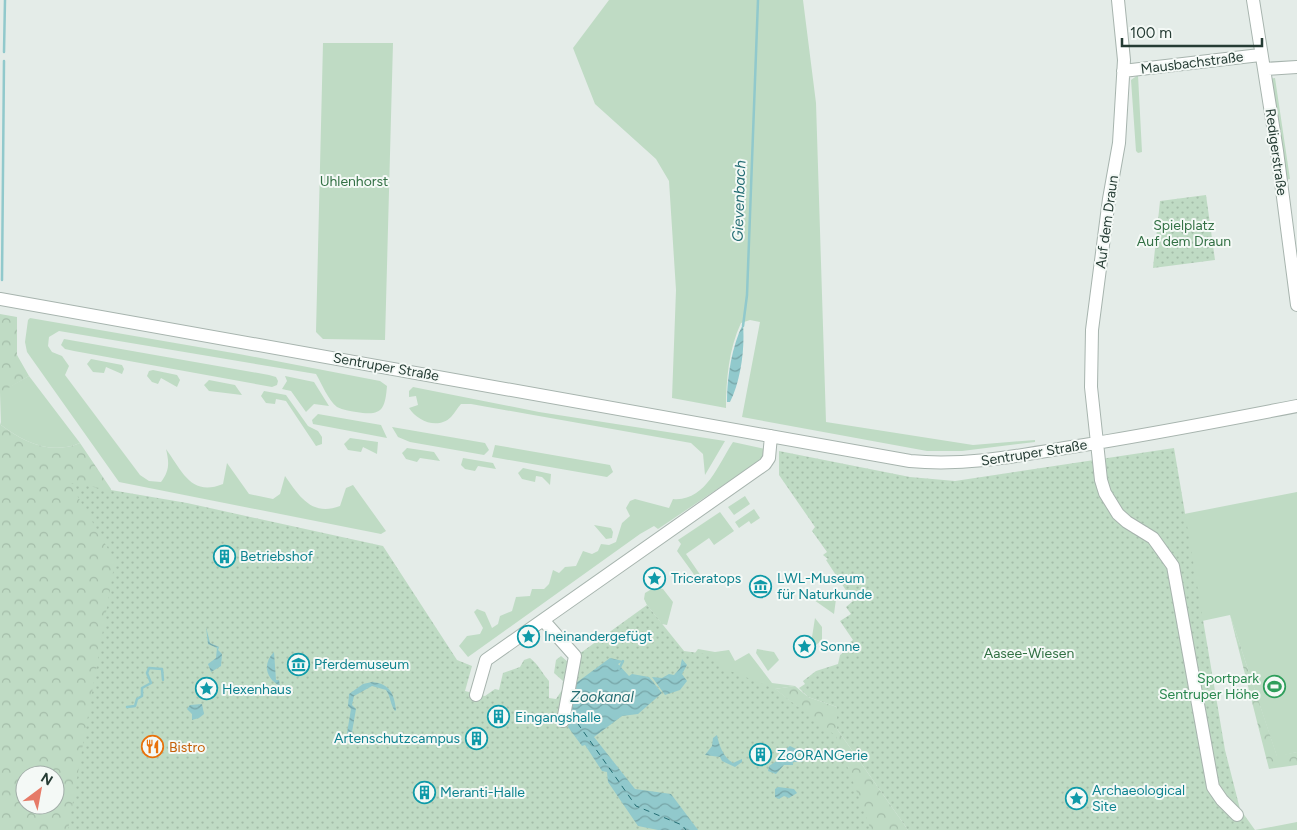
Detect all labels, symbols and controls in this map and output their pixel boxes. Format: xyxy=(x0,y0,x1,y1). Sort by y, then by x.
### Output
scale bar xyxy=(1122,15,1262,47)
text: 100 m xyxy=(1130,24,1172,42)
street label: Mausbachstraße xyxy=(1140,48,1245,78)
street label: Redigerstraße xyxy=(1261,107,1291,197)
water label: Gievenbach xyxy=(729,160,749,242)
park label: Uhlenhorst xyxy=(320,173,388,190)
street label: Auf dem Draun xyxy=(1092,174,1122,270)
park label: Spielplatz Auf dem Draun xyxy=(1137,217,1231,250)
street label: Sentruper Straße xyxy=(332,349,441,385)
street label: Sentruper Straße xyxy=(980,436,1089,470)
building icon: Betriebshof xyxy=(212,544,236,568)
place label: Betriebshof xyxy=(240,548,314,565)
place icon: Triceratops xyxy=(643,566,667,590)
place label: Triceratops xyxy=(671,570,741,587)
place label: LWL-Museum für Naturkunde xyxy=(777,570,873,603)
museum icon: LWL-Museum für Naturkunde xyxy=(749,574,773,598)
place icon: Ineinandergefügt xyxy=(516,624,540,648)
place label: Ineinandergefügt xyxy=(544,628,652,645)
place icon: Sonne xyxy=(792,634,816,658)
place label: Sonne xyxy=(820,638,860,655)
park label: Aasee-Wiesen xyxy=(984,645,1074,662)
museum icon: Pferdemuseum xyxy=(286,652,310,676)
place label: Pferdemuseum xyxy=(314,656,409,673)
place label: Sportpark Sentruper Höhe xyxy=(1159,670,1259,703)
sports icon: Sportpark Sentruper Höhe xyxy=(1263,674,1287,698)
place icon: Hexenhaus xyxy=(194,677,218,701)
place label: Hexenhaus xyxy=(222,681,291,698)
water label: Zookanal xyxy=(570,688,634,706)
building icon: Eingangshalle xyxy=(487,705,511,729)
place label: Eingangshalle xyxy=(515,709,601,726)
building icon: Artenschutzcampus xyxy=(464,726,488,750)
place label: Artenschutzcampus xyxy=(334,730,460,747)
restaurant icon: Bistro xyxy=(141,735,165,759)
place label: Bistro xyxy=(169,739,205,756)
building icon: ZoORANGerie xyxy=(749,743,773,767)
place label: ZoORANGerie xyxy=(777,747,868,764)
north arrow xyxy=(15,765,65,815)
text: N xyxy=(38,769,56,789)
building icon: Meranti-Halle xyxy=(412,780,436,804)
place label: Archaeological Site xyxy=(1092,782,1185,815)
place label: Meranti-Halle xyxy=(440,784,525,801)
place icon: Archaeological Site xyxy=(1064,786,1088,810)

